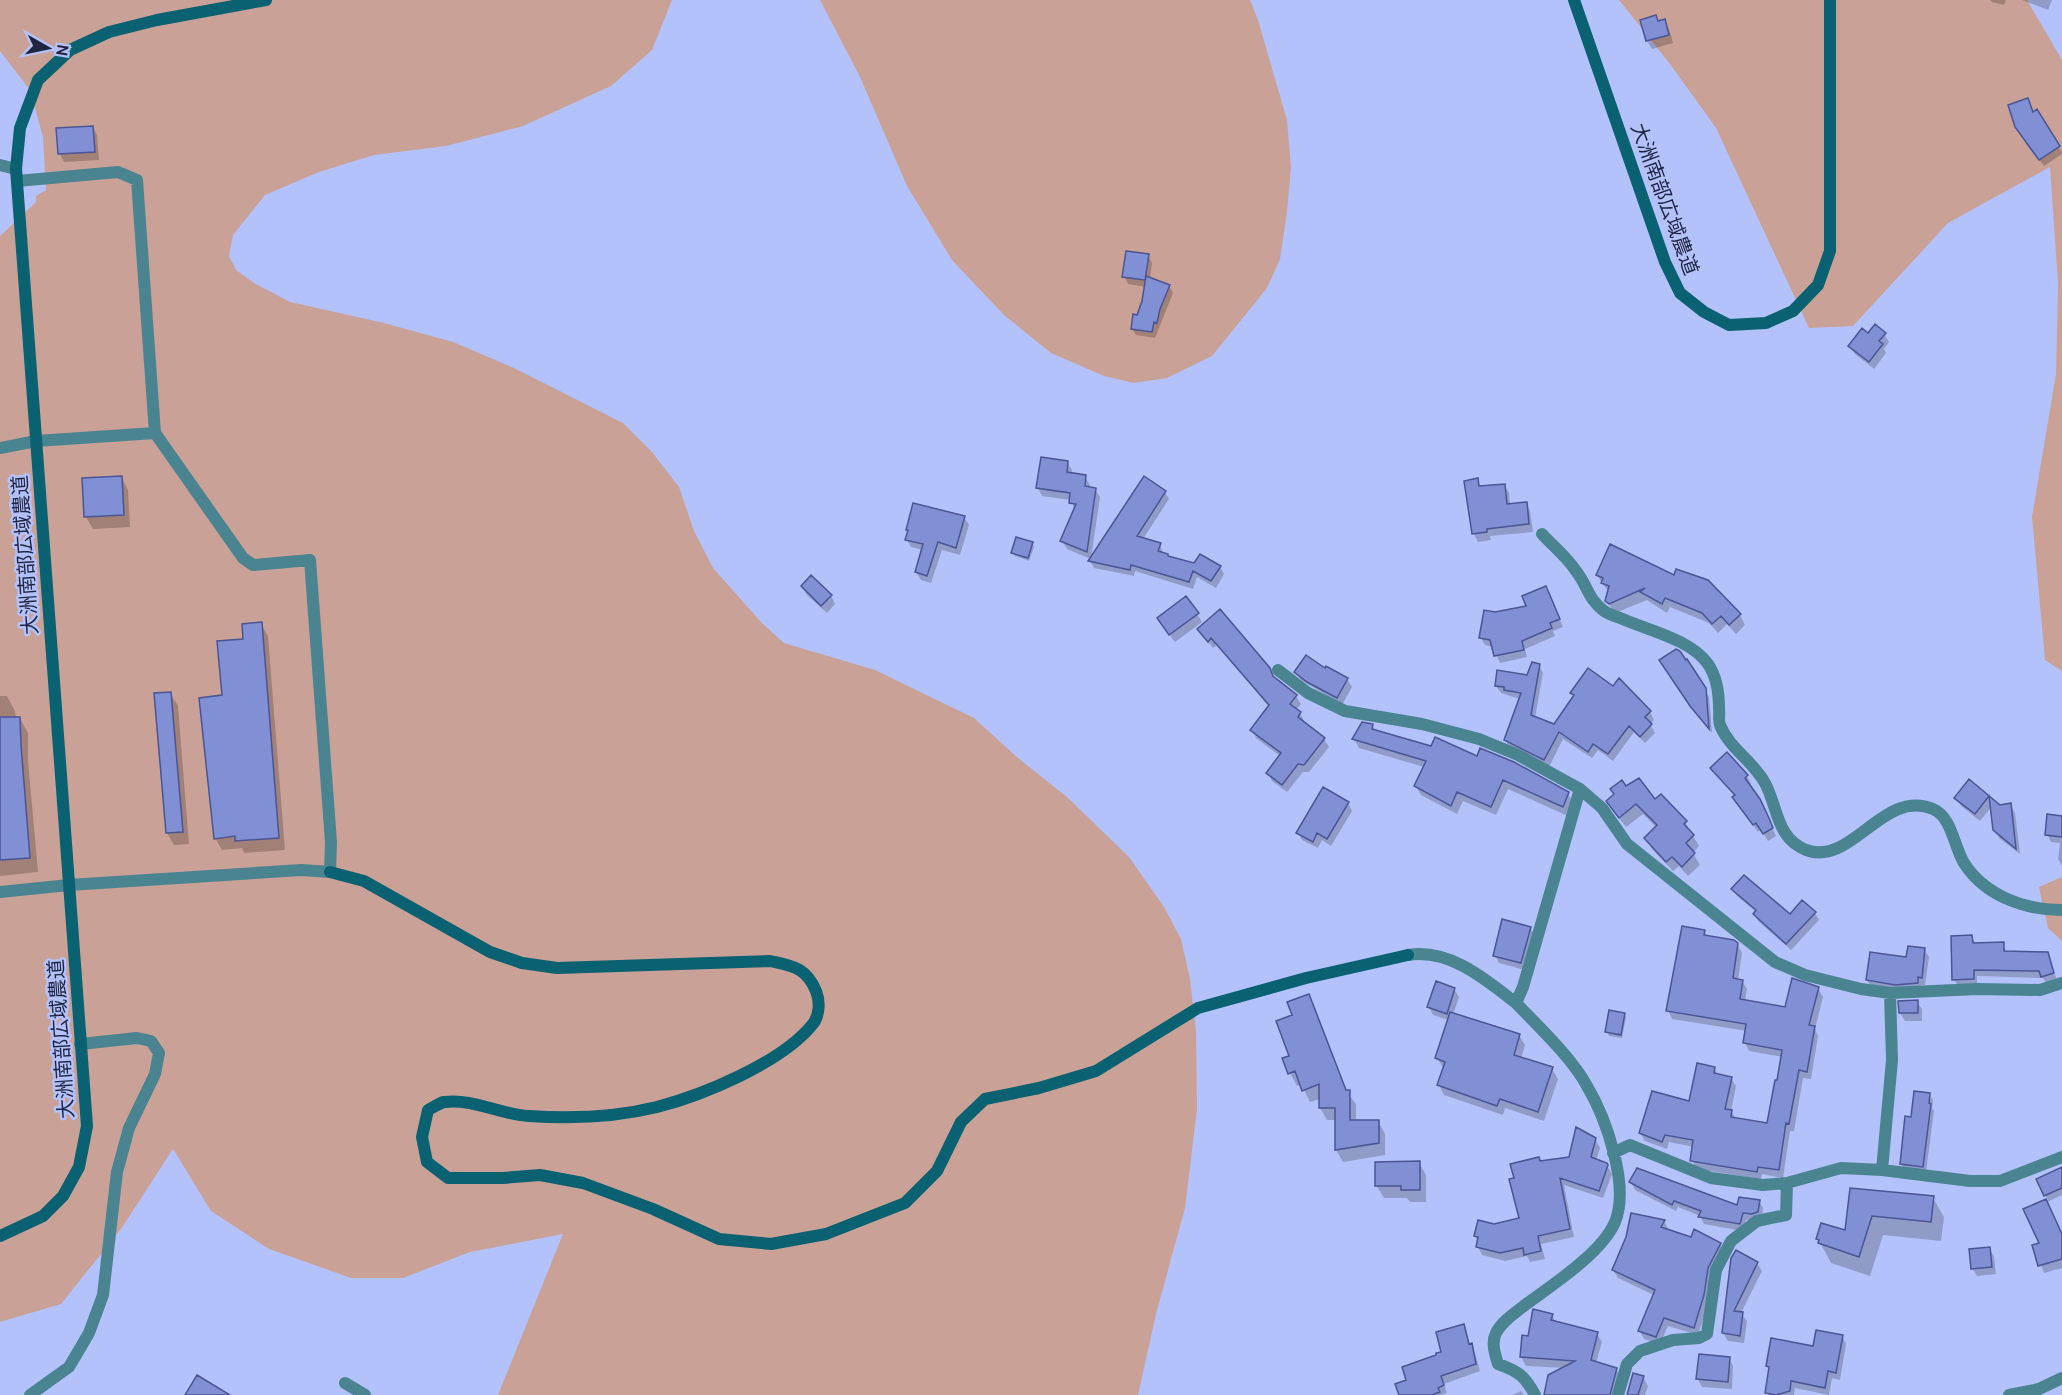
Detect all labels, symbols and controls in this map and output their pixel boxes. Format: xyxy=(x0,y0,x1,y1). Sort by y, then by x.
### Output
north arrow xyxy=(18,18,78,78)
text: N xyxy=(52,43,73,57)
street label: 大洲南部広域農道 xyxy=(1626,120,1704,278)
street label: 大洲南部広域農道 xyxy=(7,474,43,636)
street label: 大洲南部広域農道 xyxy=(43,958,79,1120)

